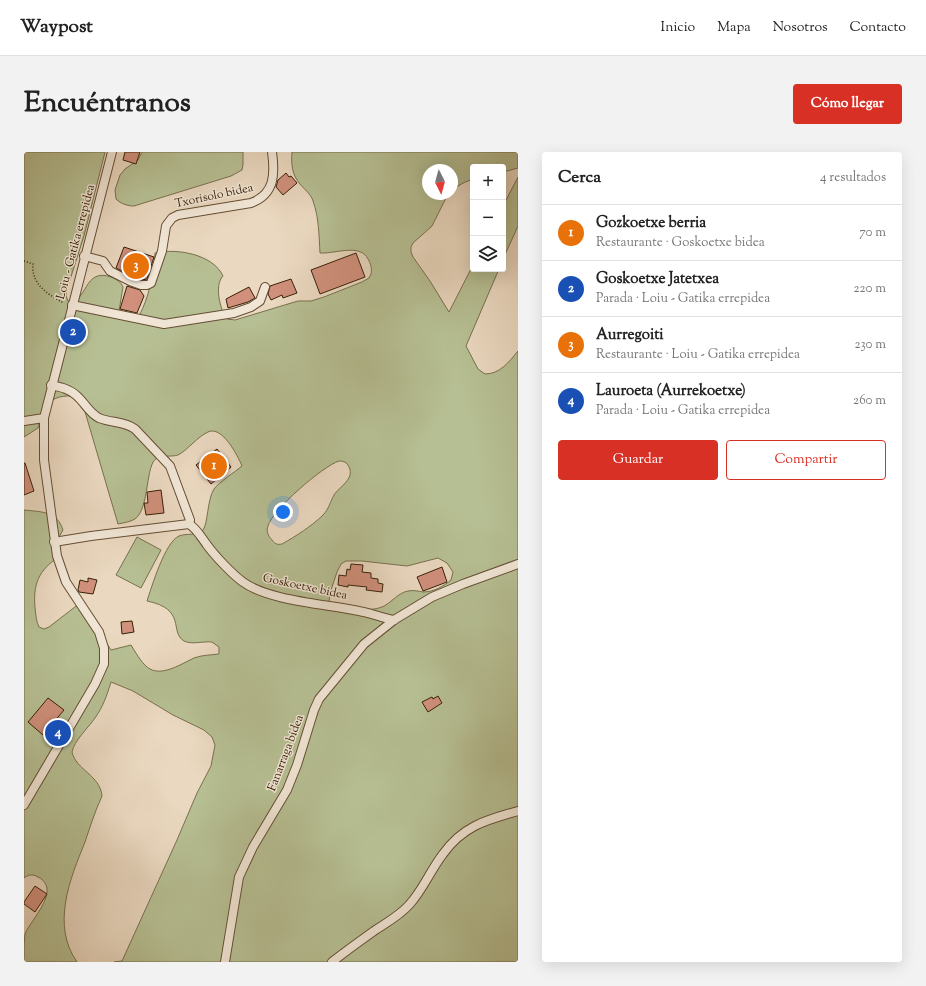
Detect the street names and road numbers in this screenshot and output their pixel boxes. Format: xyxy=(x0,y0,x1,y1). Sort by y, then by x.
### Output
street label: Txorisolo bidea xyxy=(173,179,255,213)
street label: Loiu - Gatika errepidea xyxy=(52,182,100,302)
street label: Goskoetxe bidea xyxy=(261,569,349,605)
street label: Fanarraga bidea xyxy=(263,712,309,794)

